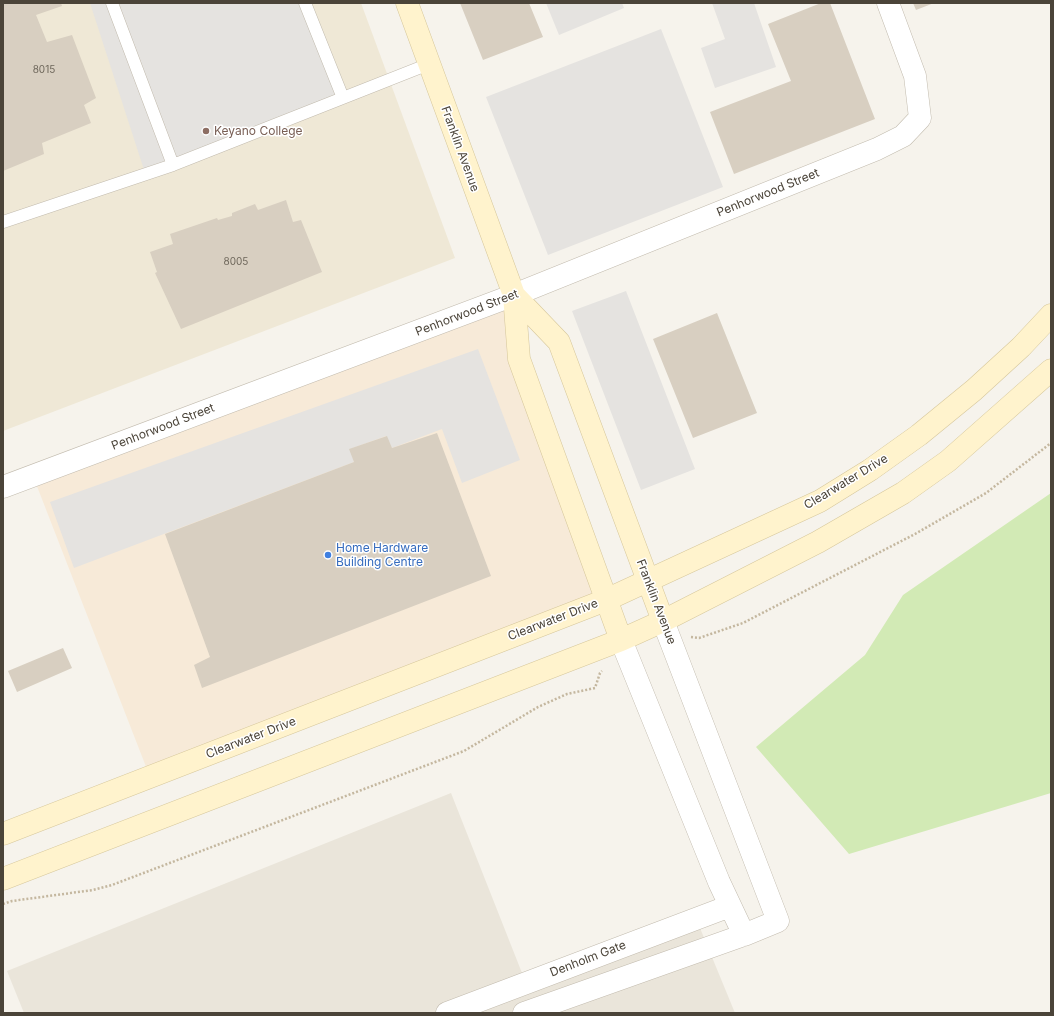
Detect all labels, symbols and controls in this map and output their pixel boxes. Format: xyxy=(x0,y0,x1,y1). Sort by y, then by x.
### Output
house number: 8015 xyxy=(33,64,55,76)
street label: Franklin Avenue xyxy=(438,104,482,194)
place label: Keyano College xyxy=(214,124,303,138)
marker: Keyano College xyxy=(201,126,211,136)
street label: Penhorwood Street xyxy=(715,166,821,220)
house number: 8005 xyxy=(224,256,248,268)
street label: Penhorwood Street xyxy=(413,287,521,339)
street label: Penhorwood Street xyxy=(109,401,217,453)
street label: Clearwater Drive xyxy=(802,451,890,513)
place label: Home Hardware Building Centre xyxy=(336,541,428,569)
marker: Home Hardware Building Centre xyxy=(323,550,333,560)
street label: Franklin Avenue xyxy=(633,557,679,647)
street label: Clearwater Drive xyxy=(506,596,600,644)
street label: Clearwater Drive xyxy=(204,714,298,762)
street label: Denholm Gate xyxy=(548,938,628,980)

